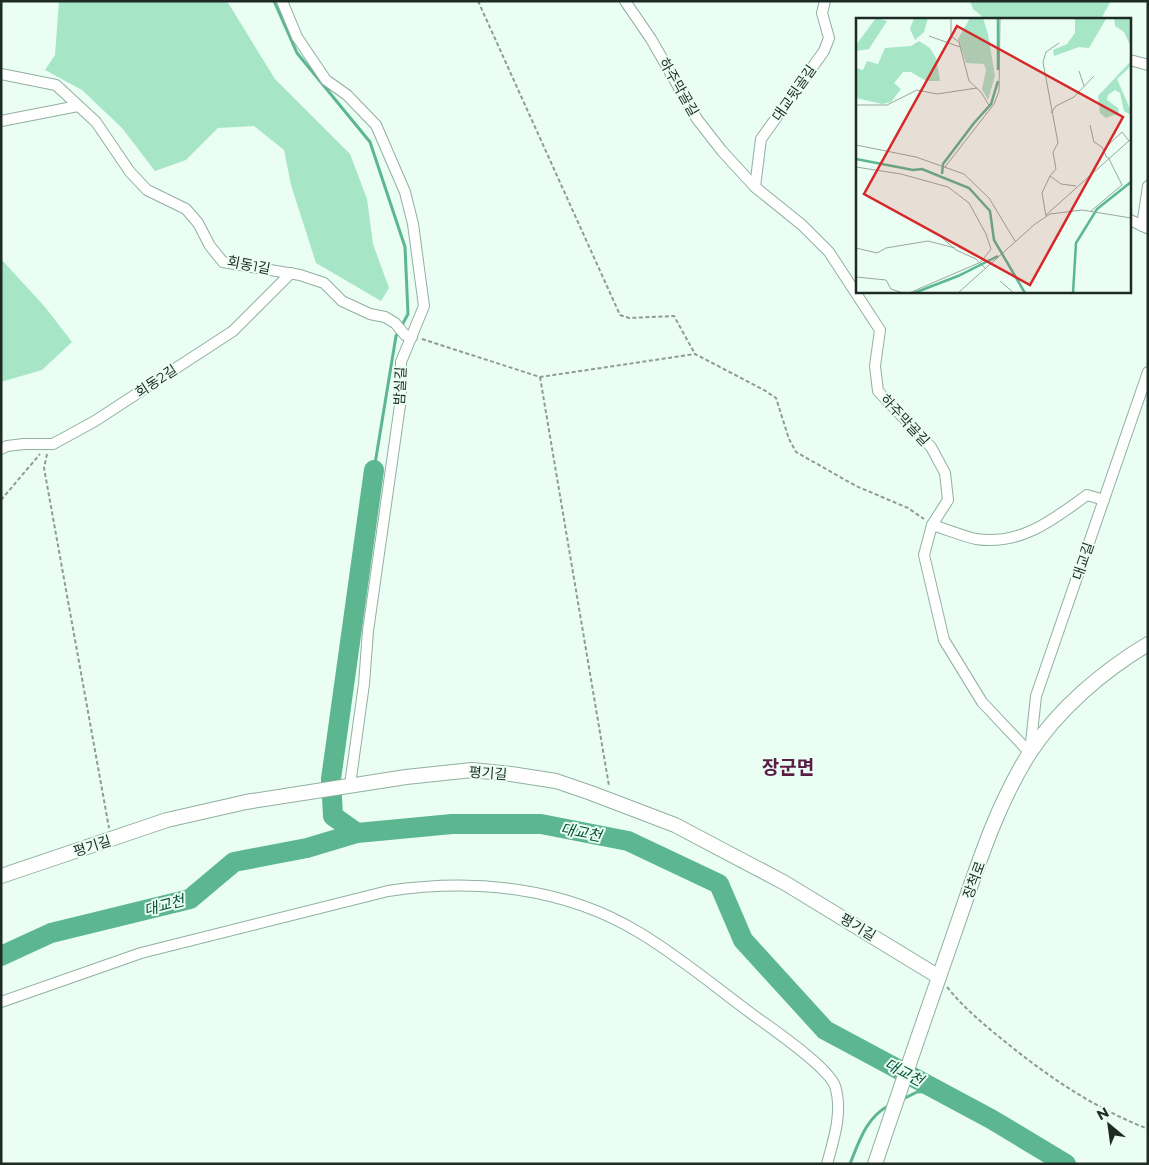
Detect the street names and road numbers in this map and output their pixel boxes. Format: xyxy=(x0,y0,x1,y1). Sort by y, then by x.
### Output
street label: 하주막골길 xyxy=(655,55,703,119)
street label: 대교뒷골길 xyxy=(768,61,820,125)
street label: 회동1길 xyxy=(226,252,272,278)
street label: 회동2길 xyxy=(132,361,180,401)
street label: 밤실길 xyxy=(390,366,410,406)
street label: 하주막골길 xyxy=(876,390,934,450)
street label: 대교길 xyxy=(1068,540,1098,582)
street label: 평기길 xyxy=(468,763,508,783)
street label: 평기길 xyxy=(71,831,113,861)
street label: 장척로 xyxy=(959,859,989,901)
street label: 평기길 xyxy=(837,909,879,945)

